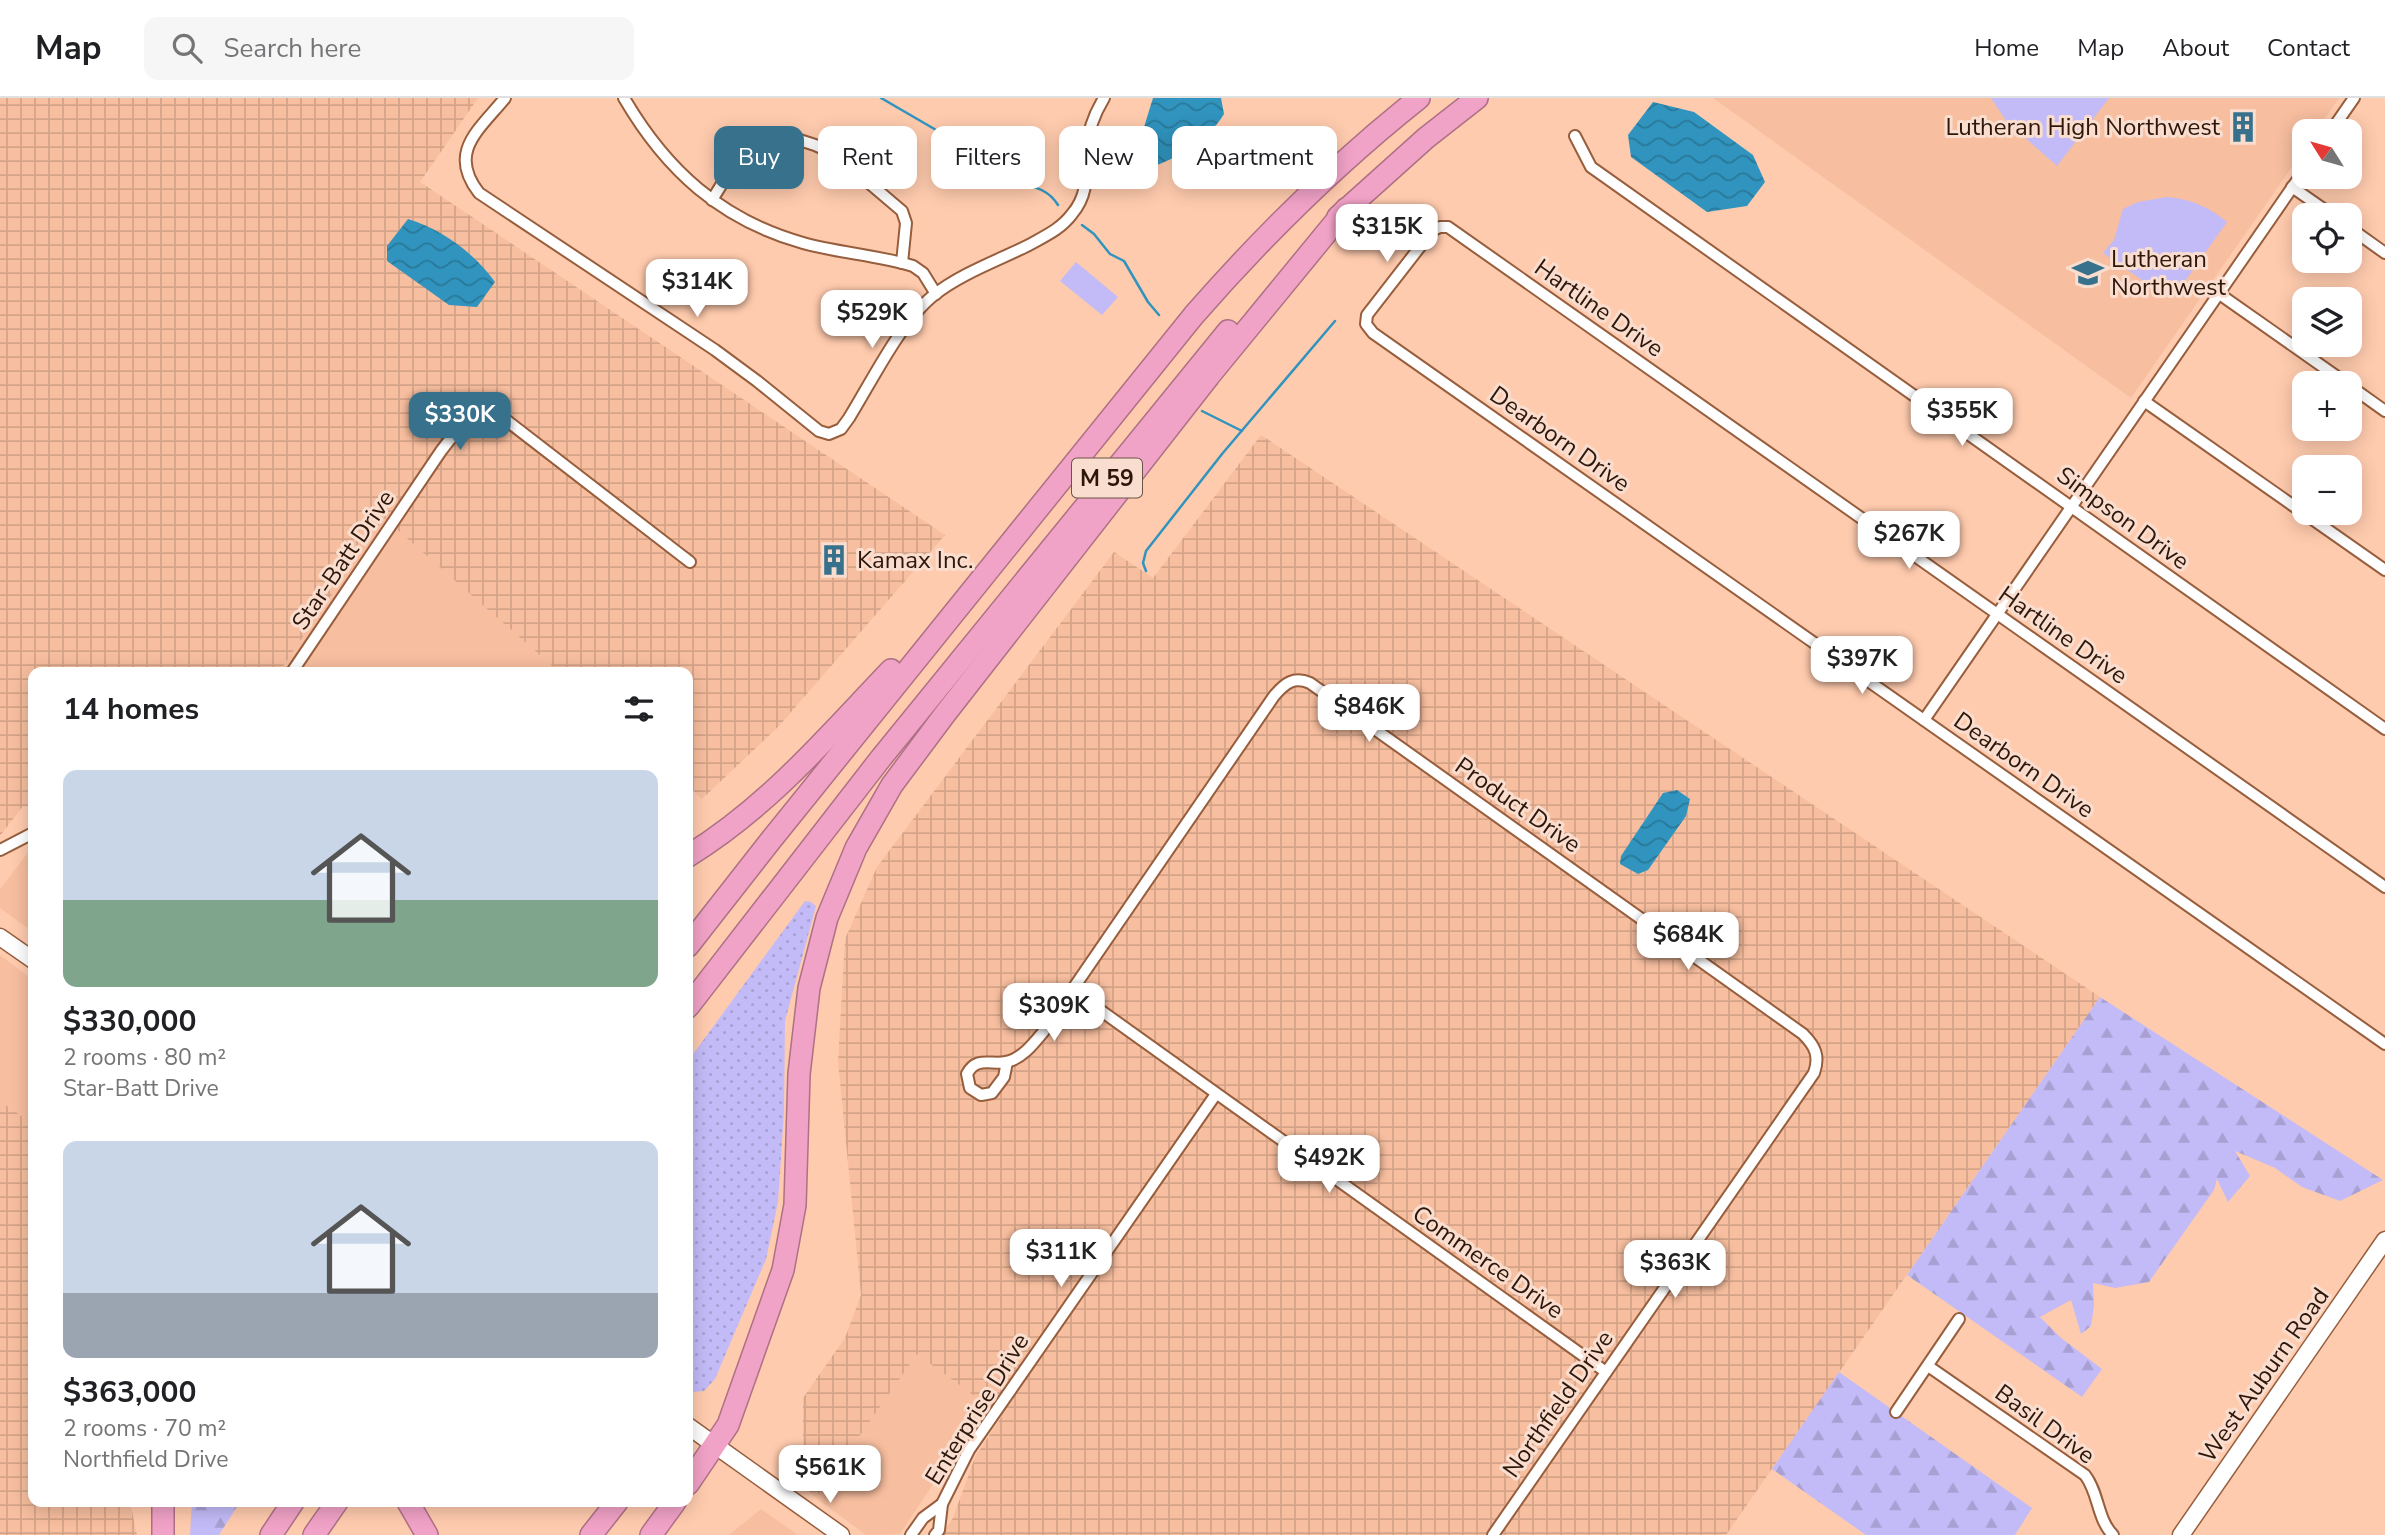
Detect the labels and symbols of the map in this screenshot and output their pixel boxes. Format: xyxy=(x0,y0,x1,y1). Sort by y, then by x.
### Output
building icon: Lutheran High Northwest xyxy=(2226,110,2260,144)
place label: Lutheran High Northwest xyxy=(1945,111,2221,143)
north arrow xyxy=(2292,119,2362,189)
pin: $315K xyxy=(1338,204,1436,264)
place label: Lutheran Northwest xyxy=(2111,243,2226,303)
street label: Hartline Drive xyxy=(1528,252,1670,364)
school or university icon: Lutheran Northwest xyxy=(2071,256,2105,290)
pin: $314K xyxy=(648,260,746,319)
pin: $529K xyxy=(823,290,921,350)
street label: Dearborn Drive xyxy=(1483,379,1637,499)
pin: $355K xyxy=(1913,388,2011,448)
pin: $330K xyxy=(411,392,509,452)
road number: M 59 xyxy=(1072,458,1142,498)
street label: Simpson Drive xyxy=(2050,459,2196,577)
street label: Star-Batt Drive xyxy=(284,484,402,636)
pin: $267K xyxy=(1860,512,1958,571)
building icon: Kamax Inc. xyxy=(817,543,851,577)
place label: Kamax Inc. xyxy=(857,544,973,576)
street label: Hartline Drive xyxy=(1992,579,2134,691)
pin: $397K xyxy=(1813,636,1911,696)
pin: $846K xyxy=(1320,684,1418,744)
street label: Dearborn Drive xyxy=(1947,705,2101,825)
street label: Product Drive xyxy=(1449,750,1587,860)
pin: $684K xyxy=(1639,912,1737,972)
pin: $309K xyxy=(1005,984,1103,1043)
pin: $492K xyxy=(1280,1136,1378,1195)
street label: Commerce Drive xyxy=(1406,1198,1570,1326)
pin: $311K xyxy=(1012,1230,1110,1289)
pin: $363K xyxy=(1626,1240,1724,1300)
street label: West Auburn Road xyxy=(2192,1281,2336,1469)
street label: Northfield Drive xyxy=(1495,1324,1621,1484)
street label: Enterprise Drive xyxy=(918,1327,1036,1491)
street label: Basil Drive xyxy=(1989,1377,2101,1471)
pin: $561K xyxy=(781,1446,879,1505)

